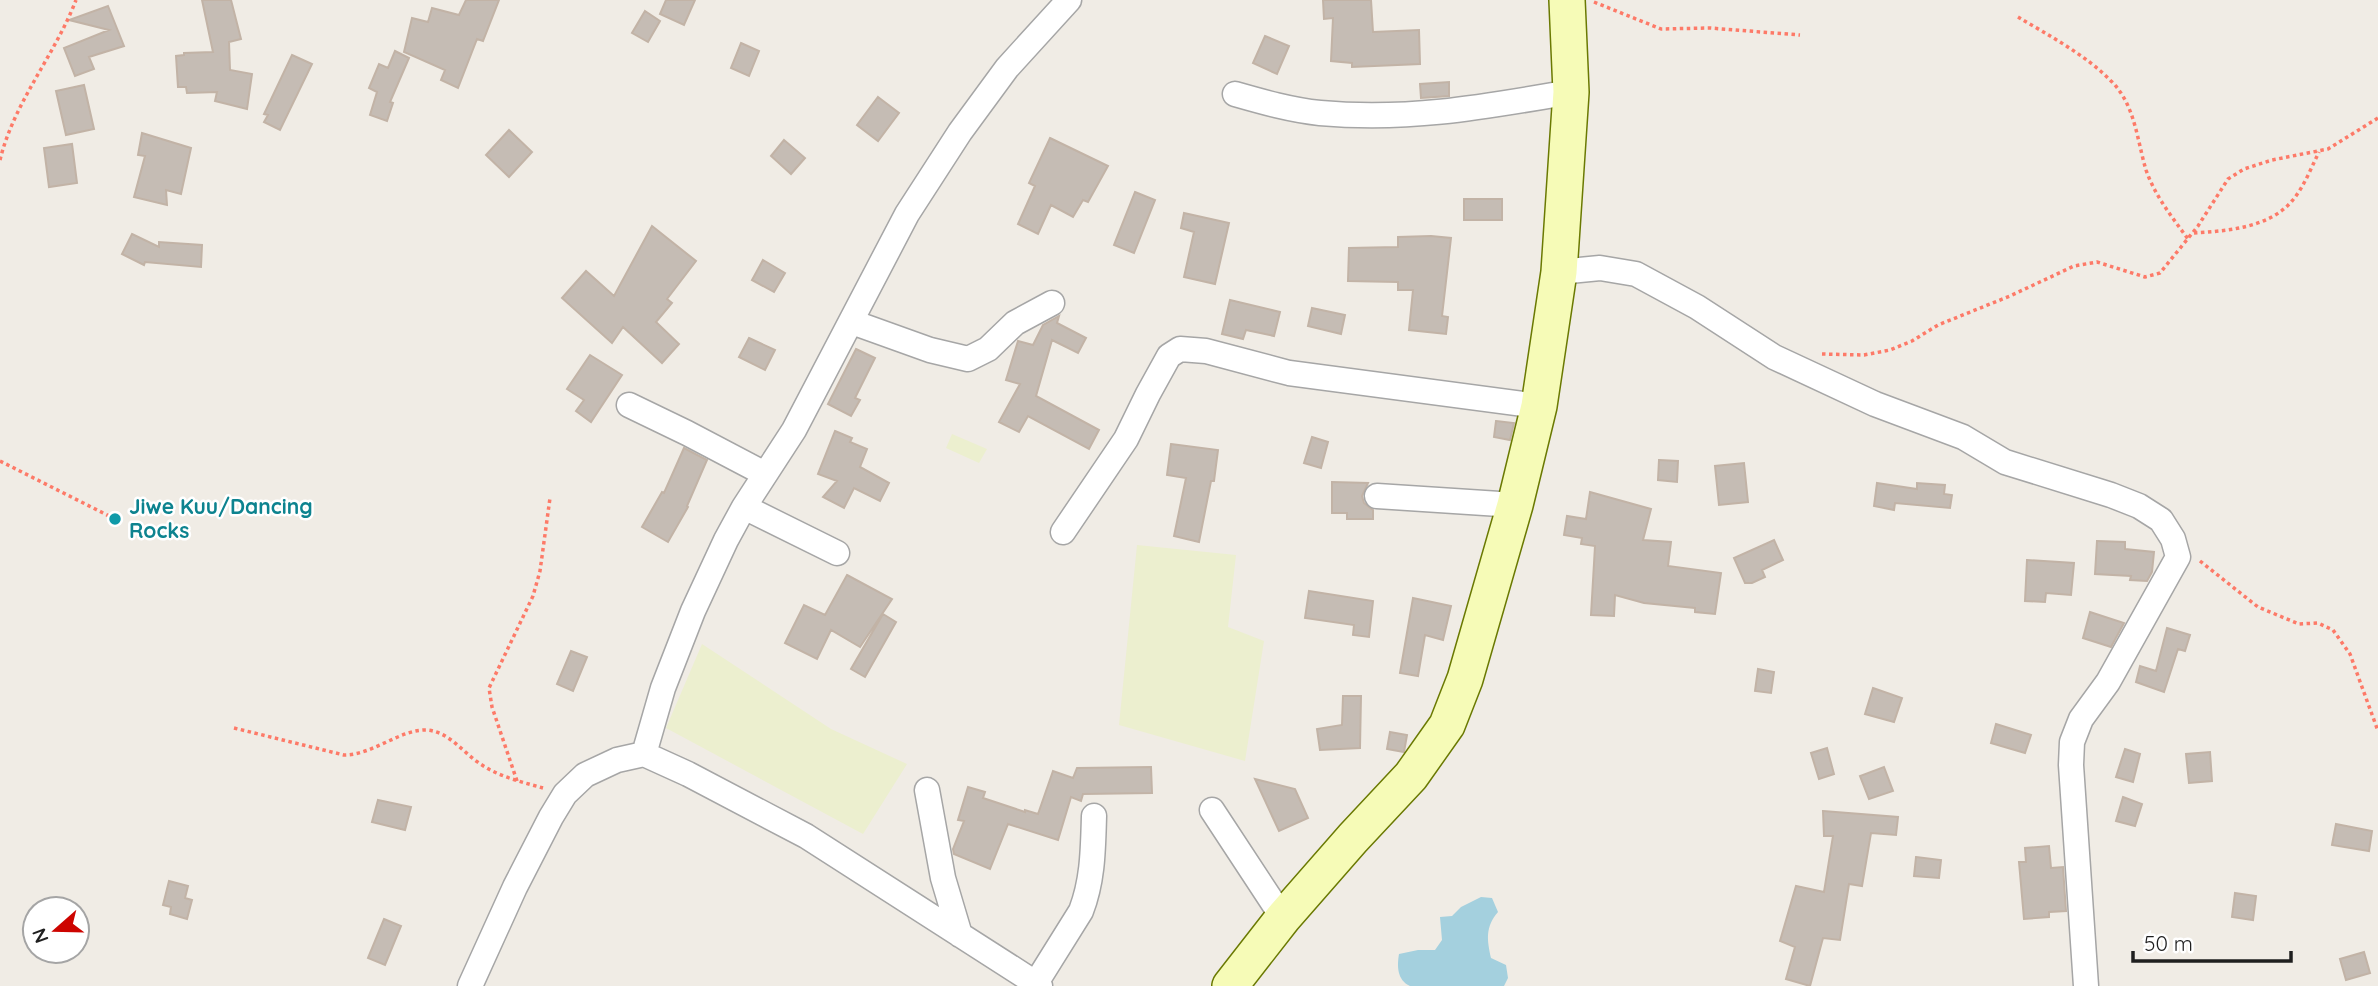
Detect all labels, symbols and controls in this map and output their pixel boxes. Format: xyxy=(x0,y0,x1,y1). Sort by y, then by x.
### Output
place label: Jiwe Kuu/Dancing Rocks xyxy=(129,493,313,543)
marker: Jiwe Kuu/Dancing Rocks xyxy=(107,511,123,527)
north arrow xyxy=(21,895,91,965)
scale bar xyxy=(2133,920,2290,964)
text: N xyxy=(26,925,54,946)
text: 50 m xyxy=(2144,930,2193,956)

